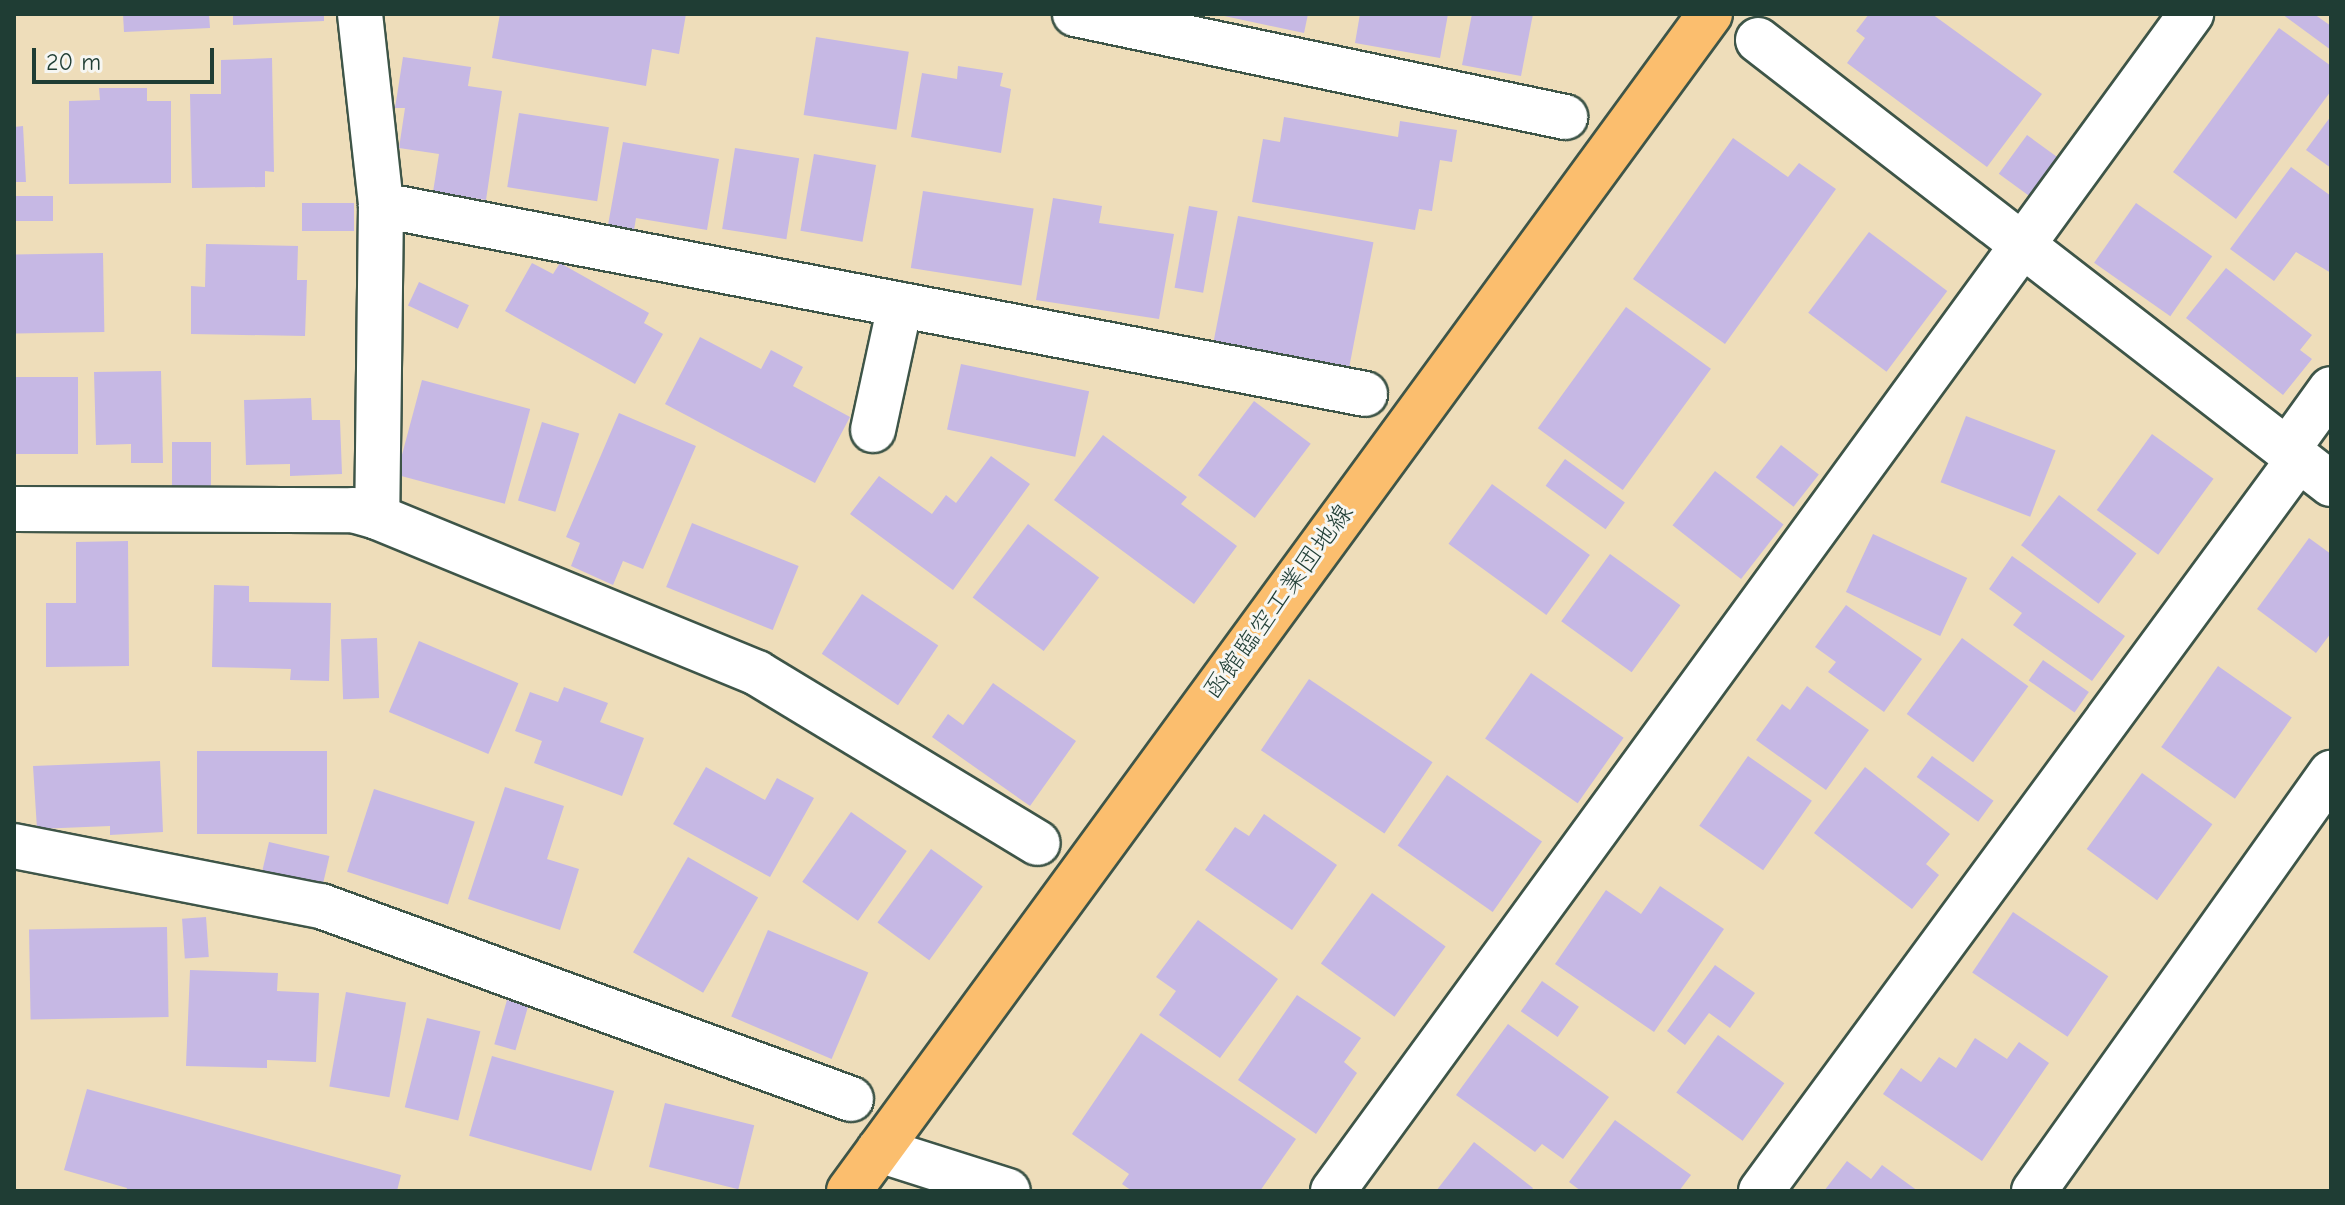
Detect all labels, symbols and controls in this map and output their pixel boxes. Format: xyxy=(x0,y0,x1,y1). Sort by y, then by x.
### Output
scale bar xyxy=(36,32,218,82)
text: 20 m xyxy=(46,48,101,76)
street label: 函館臨空工業団地線 xyxy=(1198,498,1360,706)

